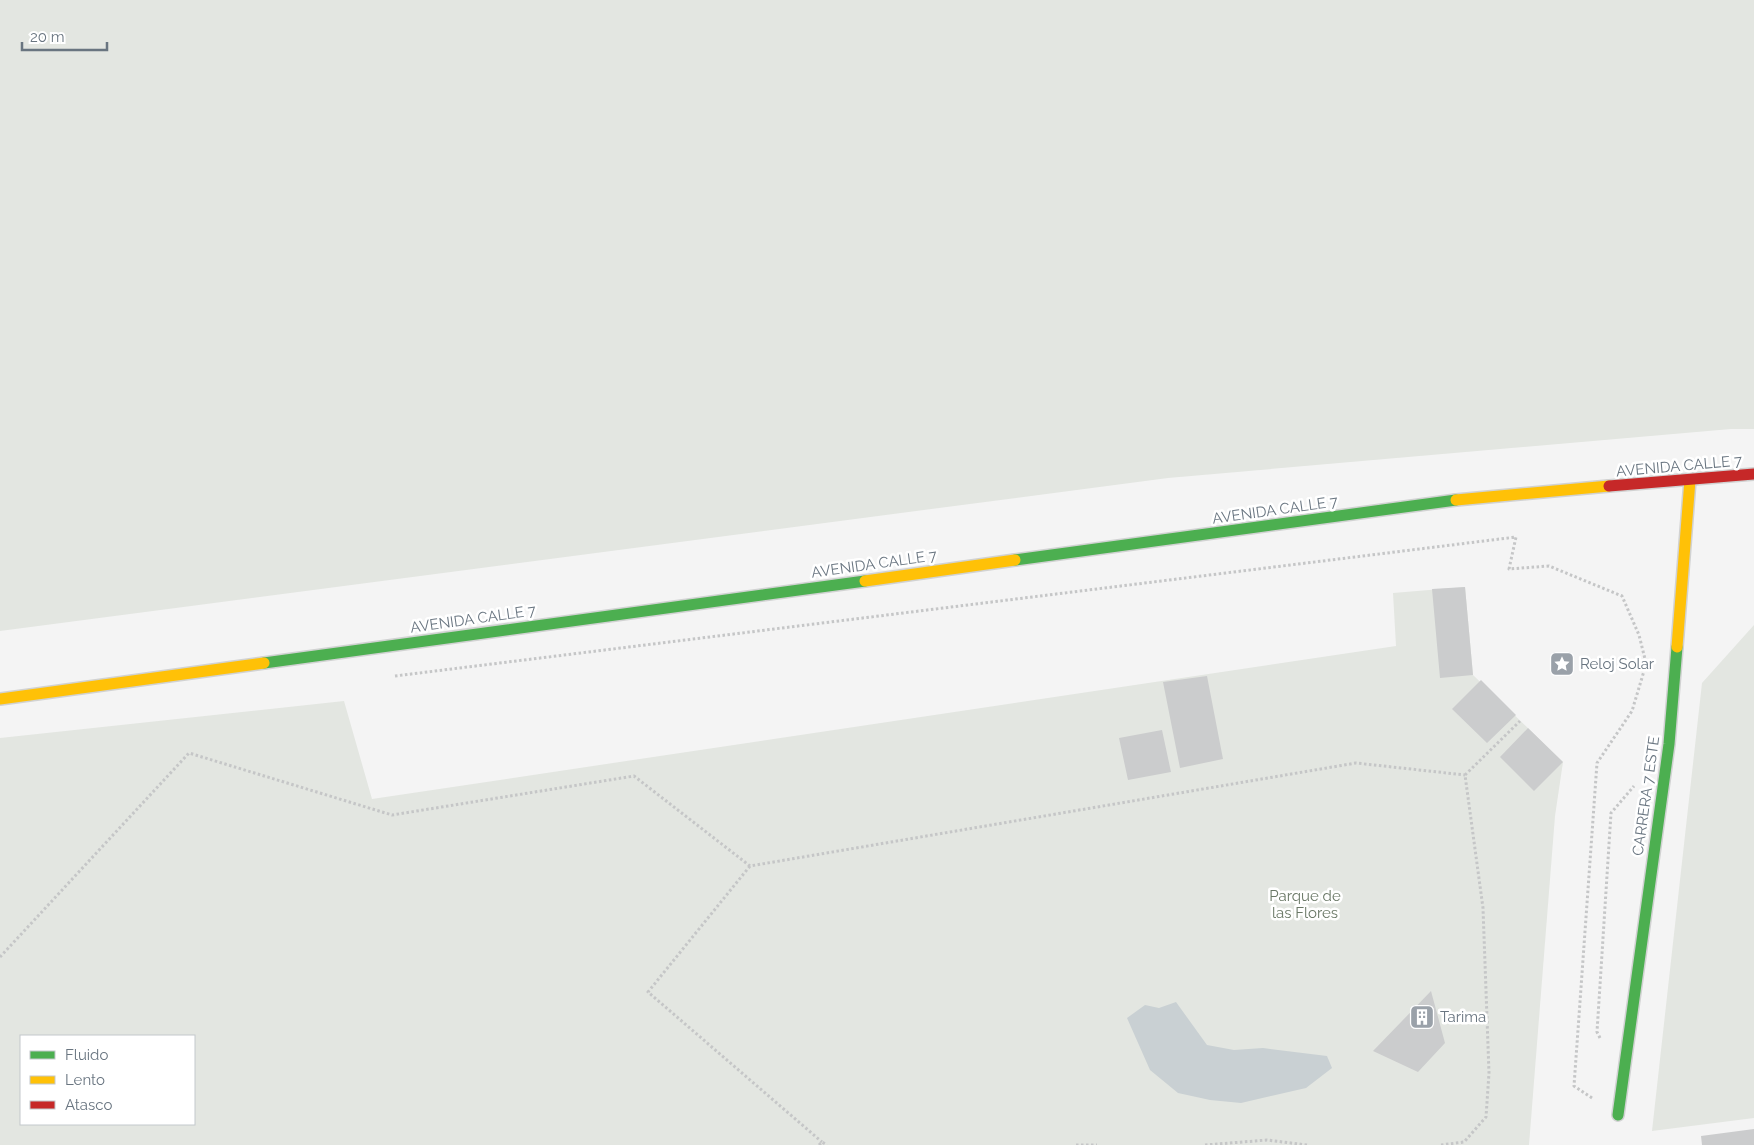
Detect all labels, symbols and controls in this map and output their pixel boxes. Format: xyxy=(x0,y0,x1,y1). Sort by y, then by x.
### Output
scale bar xyxy=(22,20,108,52)
text: 20 m xyxy=(30,28,65,46)
street label: AVENIDA CALLE 7 xyxy=(1615,452,1743,480)
street label: AVENIDA CALLE 7 xyxy=(1211,492,1339,528)
street label: AVENIDA CALLE 7 xyxy=(810,546,938,582)
street label: AVENIDA CALLE 7 xyxy=(409,601,537,637)
place icon: Reloj Solar xyxy=(1549,651,1575,677)
place label: Reloj Solar xyxy=(1580,655,1655,673)
street label: CARRERA 7 ESTE xyxy=(1629,735,1663,857)
park label: Parque de las Flores xyxy=(1269,887,1341,922)
building icon: Tarima xyxy=(1409,1004,1435,1030)
place label: Tarima xyxy=(1440,1008,1486,1026)
legend xyxy=(20,1035,195,1125)
text: Fluido xyxy=(65,1046,108,1064)
text: Lento xyxy=(65,1071,105,1089)
text: Atasco xyxy=(65,1096,112,1114)

